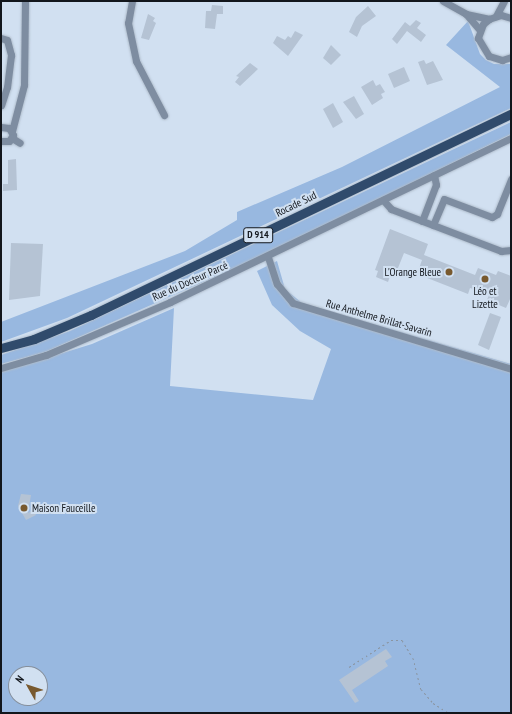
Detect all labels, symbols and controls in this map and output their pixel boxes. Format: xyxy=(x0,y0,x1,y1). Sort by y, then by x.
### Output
street label: Rocade Sud xyxy=(273,188,319,220)
road number: D 914 xyxy=(243,227,273,243)
street label: Rue du Docteur Parcé xyxy=(150,258,230,304)
place label: L'Orange Bleue xyxy=(384,265,441,279)
marker: L'Orange Bleue xyxy=(444,267,454,277)
marker: Léo et Lizette xyxy=(480,274,490,284)
place label: Léo et Lizette xyxy=(472,285,498,311)
street label: Rue Anthelme Brillat-Savarin xyxy=(324,296,434,340)
place label: Maison Fauceille xyxy=(32,501,95,515)
marker: Maison Fauceille xyxy=(19,503,29,513)
north arrow xyxy=(8,666,48,706)
text: N xyxy=(12,672,27,686)

